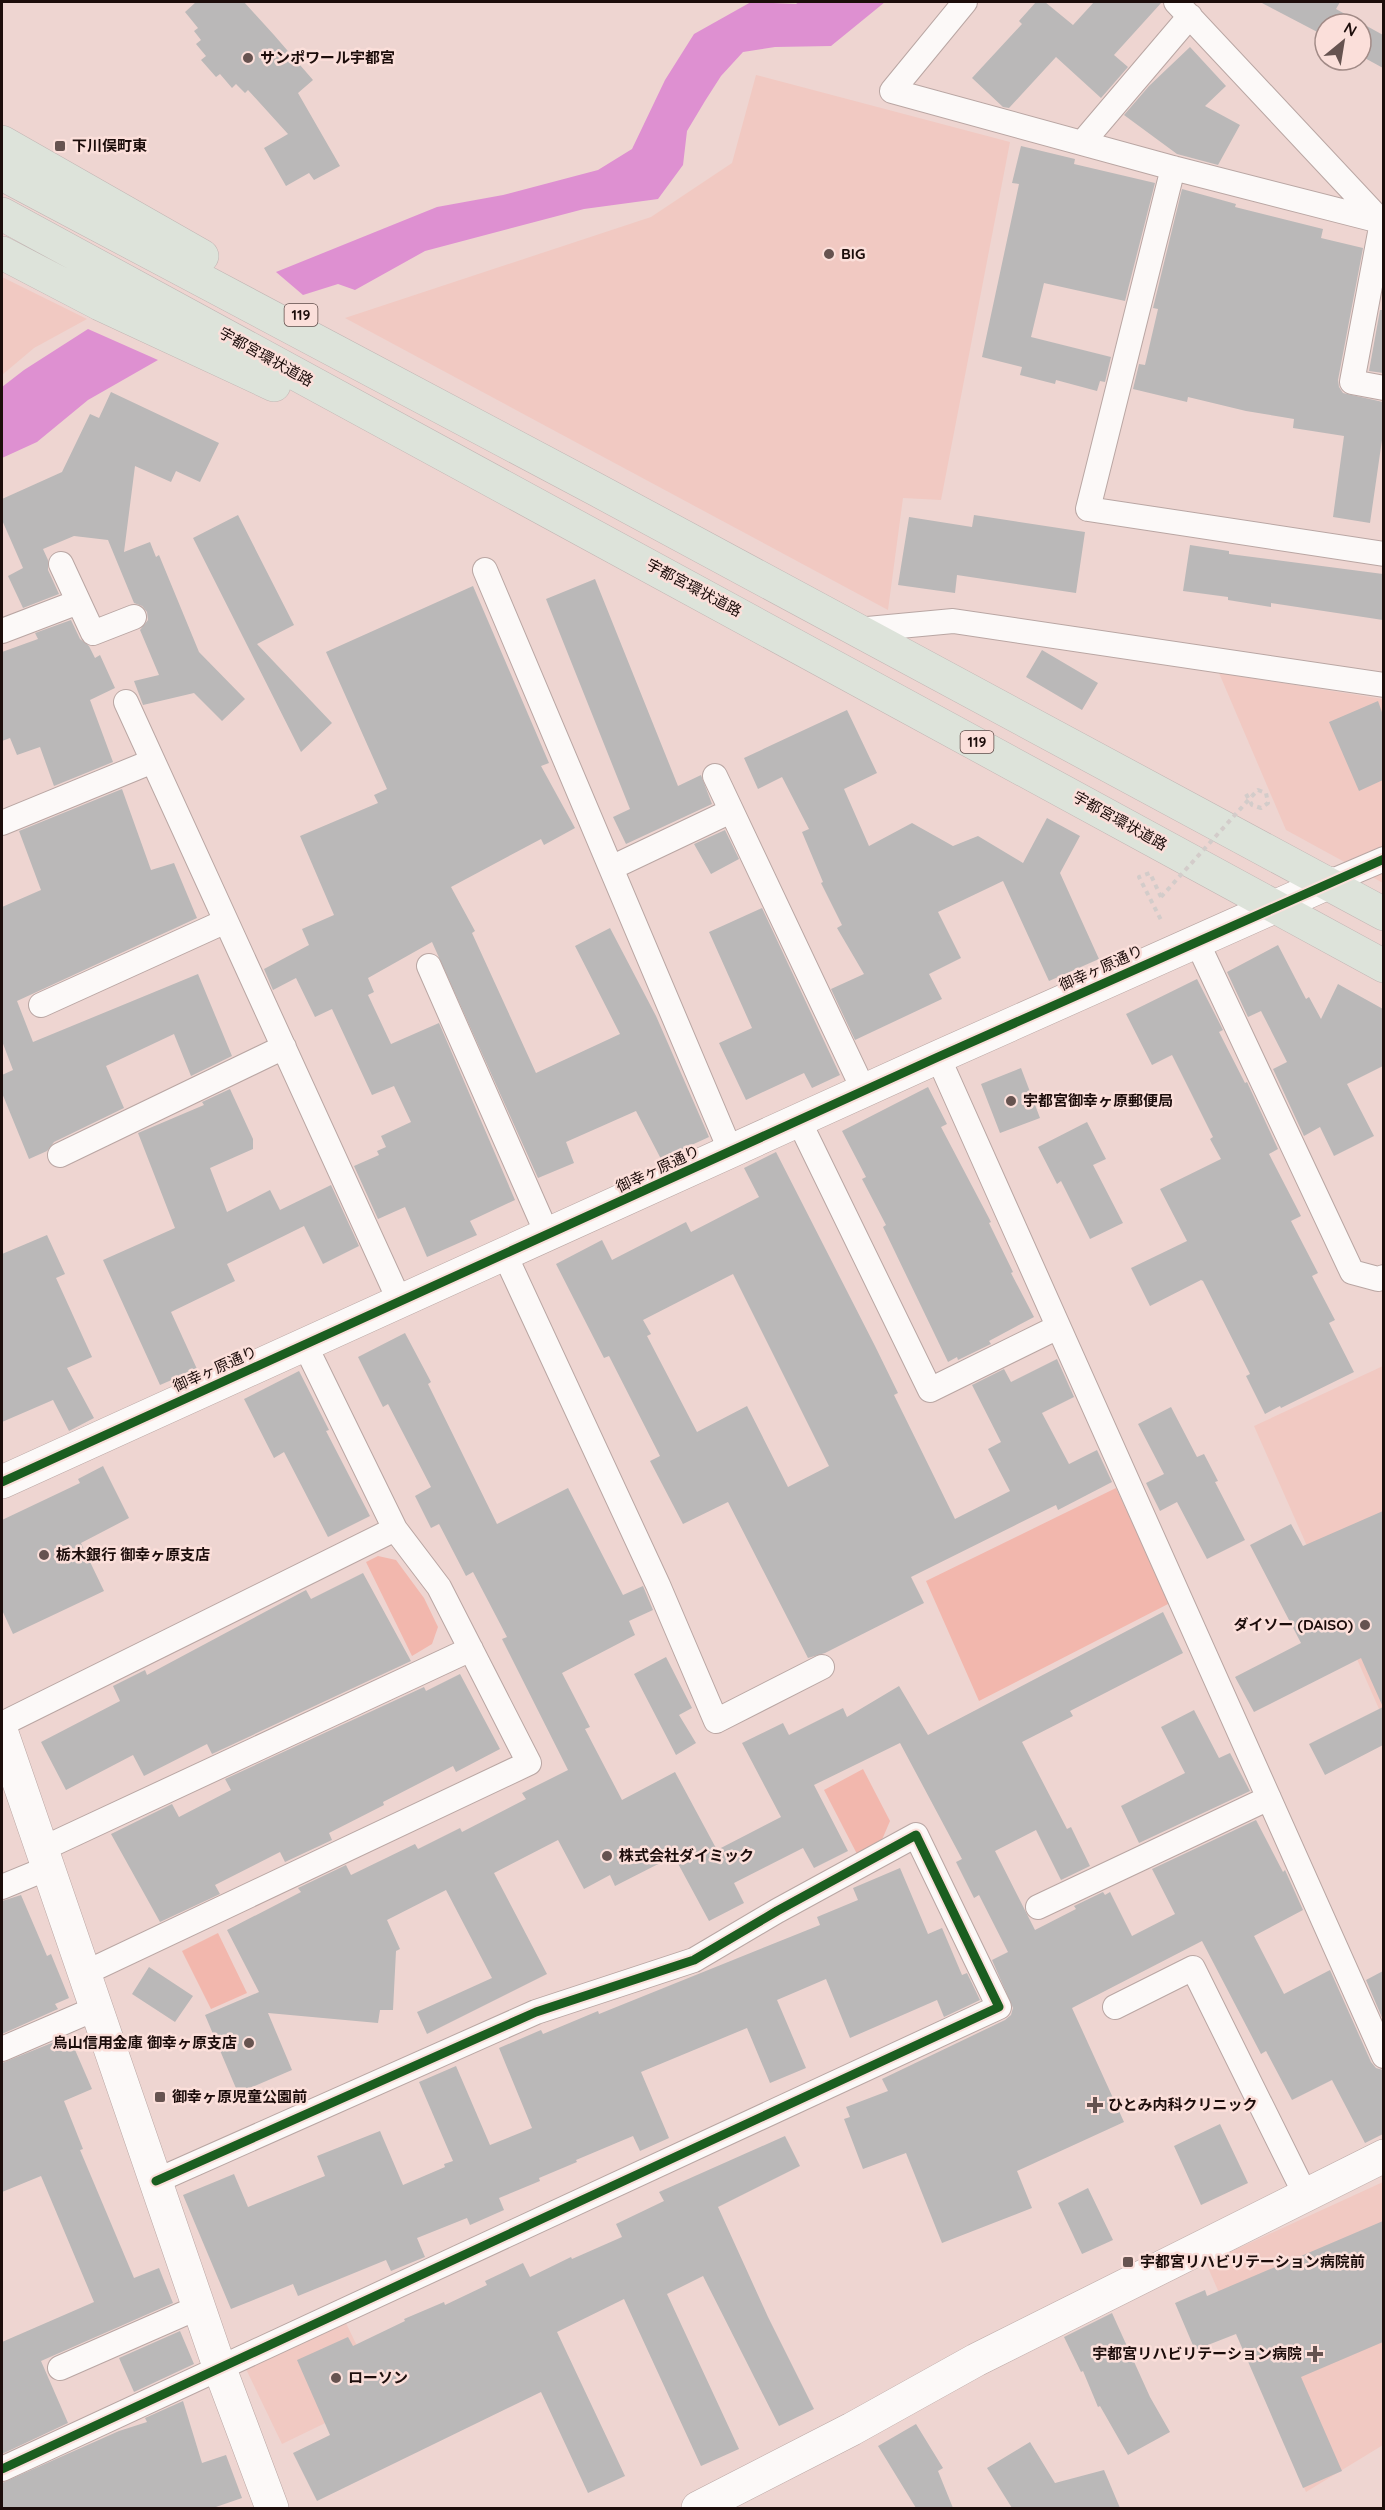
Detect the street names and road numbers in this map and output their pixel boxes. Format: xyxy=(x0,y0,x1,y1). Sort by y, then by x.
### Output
road number: 119 xyxy=(284,304,318,326)
street label: 宇都宮環状道路 xyxy=(216,323,317,390)
street label: 宇都宮環状道路 xyxy=(643,555,745,621)
road number: 119 xyxy=(960,731,994,753)
street label: 宇都宮環状道路 xyxy=(1070,787,1171,854)
street label: 御幸ヶ原通り xyxy=(1056,941,1146,995)
street label: 御幸ヶ原通り xyxy=(613,1141,703,1196)
street label: 御幸ヶ原通り xyxy=(170,1342,260,1396)

